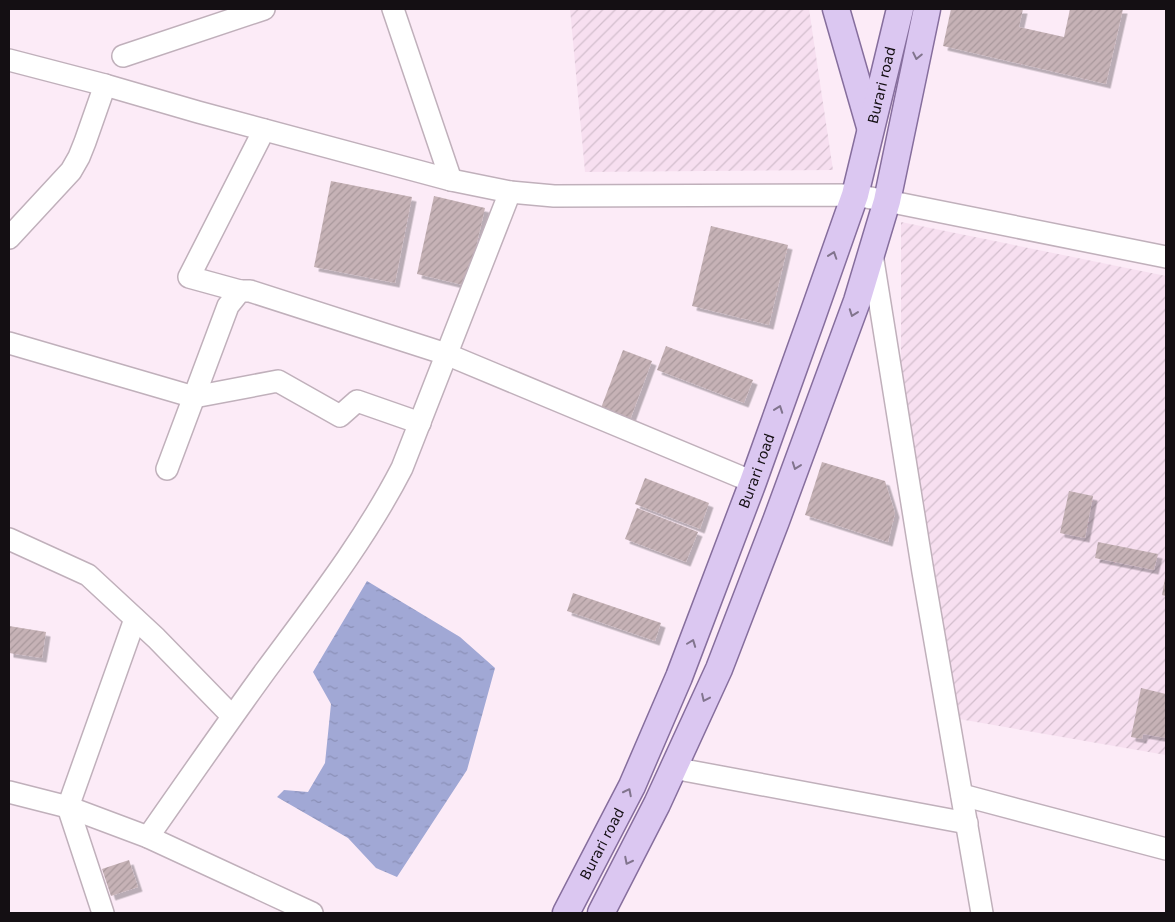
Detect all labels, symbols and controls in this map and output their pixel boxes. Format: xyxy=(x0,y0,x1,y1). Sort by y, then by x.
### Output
street label: Burari road xyxy=(865,45,899,125)
one-way arrow xyxy=(912,52,923,61)
one-way arrow xyxy=(828,252,838,260)
one-way arrow xyxy=(849,308,859,317)
one-way arrow xyxy=(773,405,783,413)
street label: Burari road xyxy=(736,431,778,511)
one-way arrow xyxy=(792,461,802,469)
one-way arrow xyxy=(686,639,696,648)
one-way arrow xyxy=(701,693,712,702)
one-way arrow xyxy=(622,788,632,797)
street label: Burari road xyxy=(577,805,627,882)
one-way arrow xyxy=(624,856,634,865)

